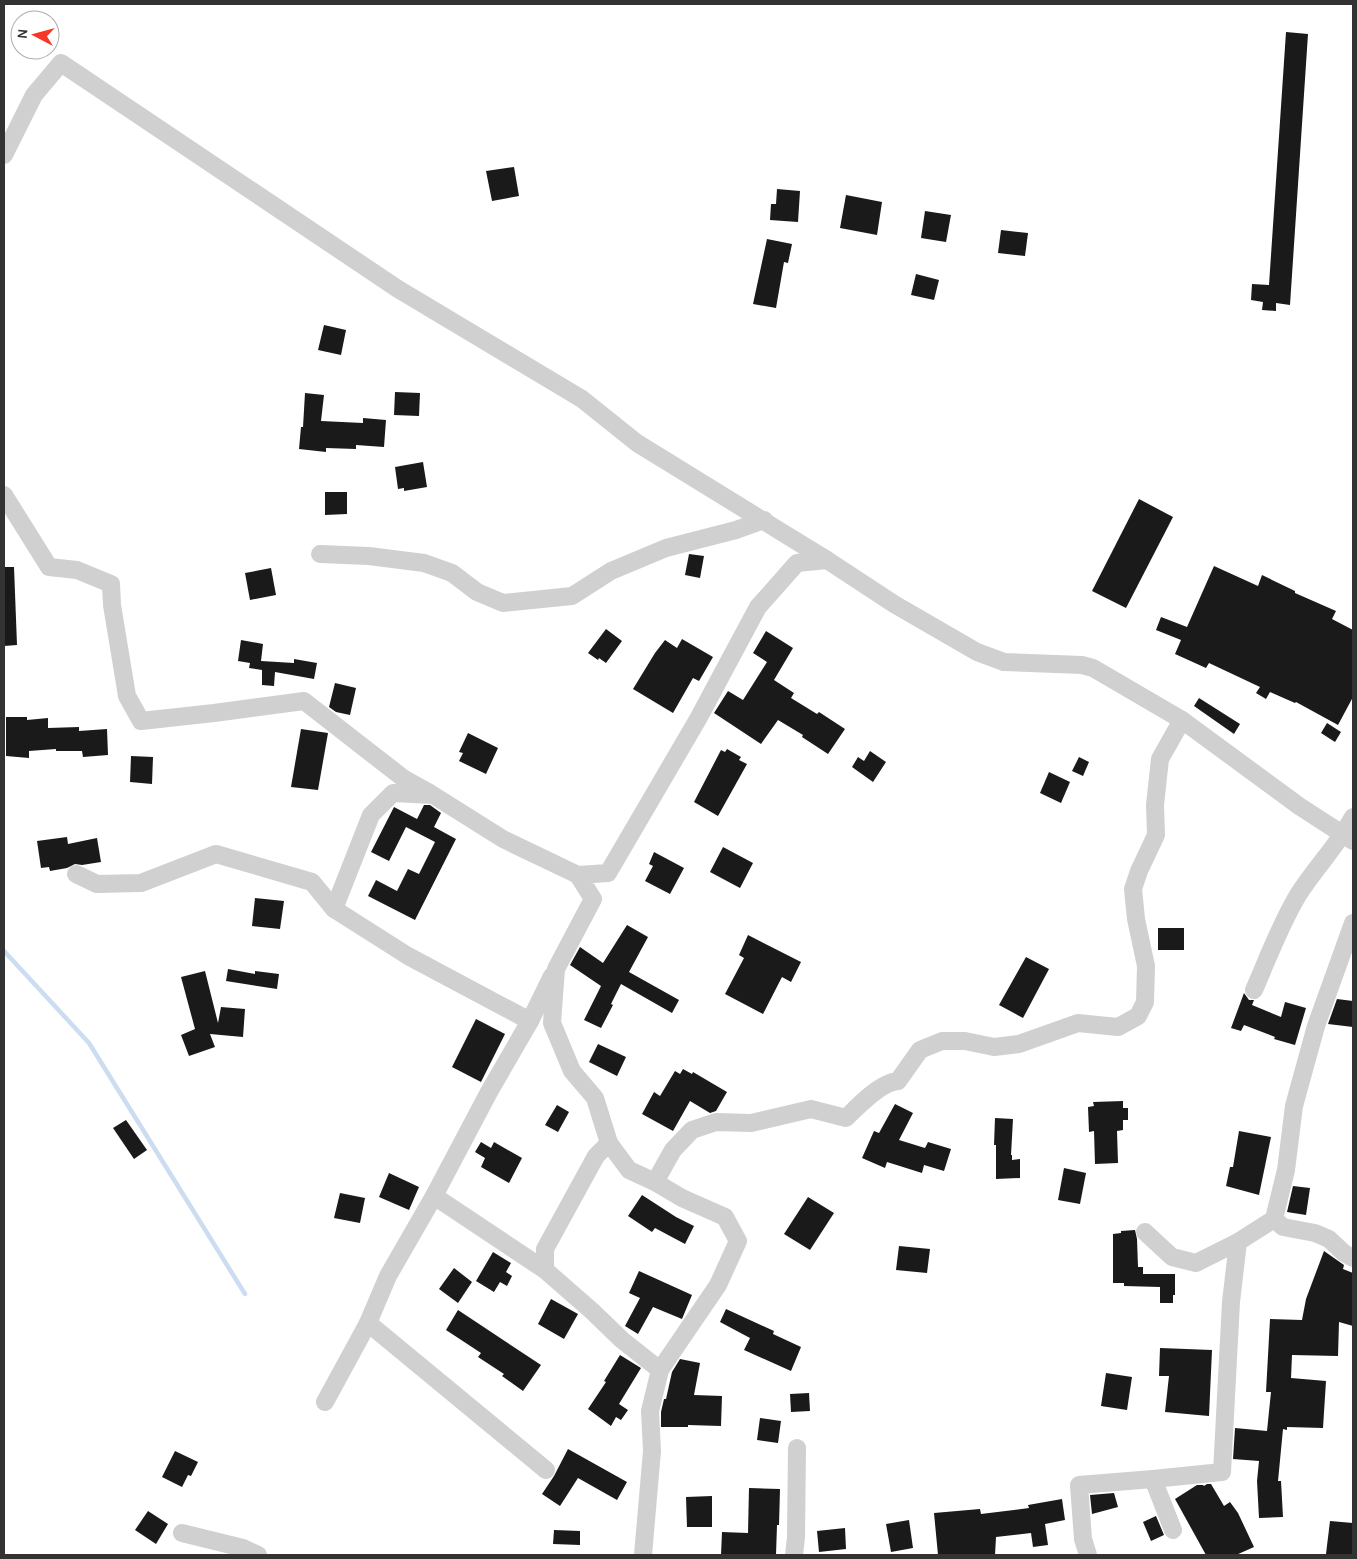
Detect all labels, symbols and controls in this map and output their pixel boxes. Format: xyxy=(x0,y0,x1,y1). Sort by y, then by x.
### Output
north arrow xyxy=(10,10,60,60)
text: N xyxy=(14,28,32,40)

